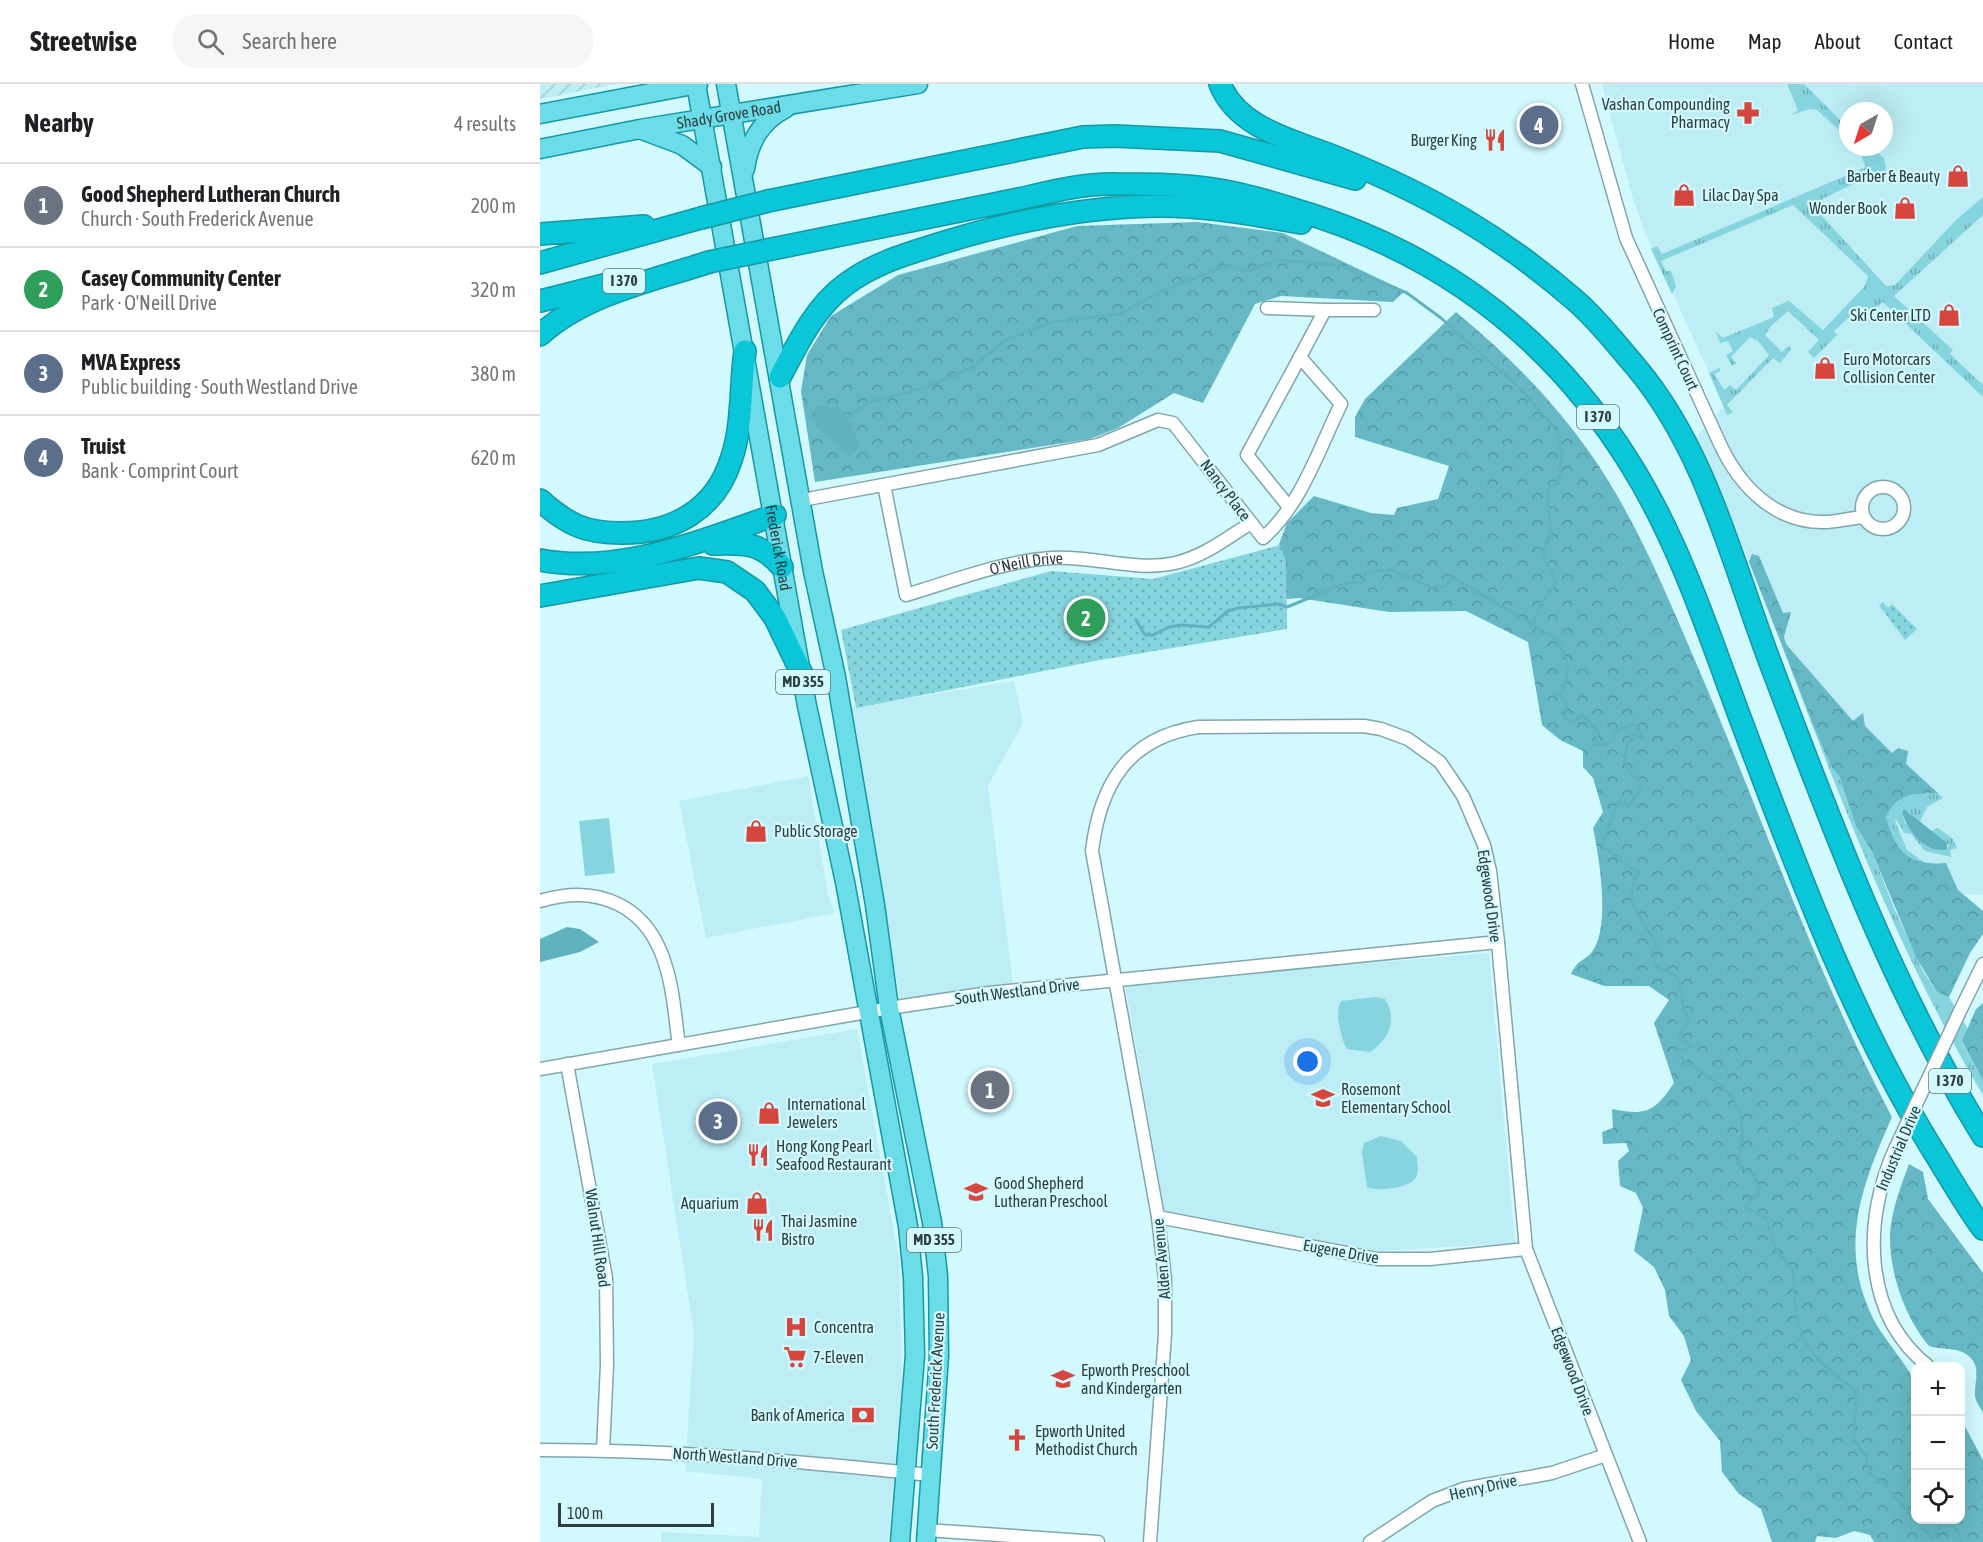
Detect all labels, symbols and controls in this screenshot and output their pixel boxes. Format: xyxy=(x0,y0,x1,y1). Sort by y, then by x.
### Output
search box xyxy=(173,14,593,68)
text: Streetwise xyxy=(30,25,137,57)
icon: search xyxy=(194,25,227,58)
text: Search here xyxy=(242,28,337,54)
text: Home xyxy=(1668,29,1715,53)
text: Map xyxy=(1748,29,1782,53)
text: About xyxy=(1815,29,1861,53)
text: Contact xyxy=(1894,29,1953,53)
place label: Vashan Compounding Pharmacy xyxy=(1602,95,1730,132)
street label: Shady Grove Road xyxy=(675,97,782,132)
pharmacy icon: Vashan Compounding Pharmacy xyxy=(1735,100,1761,126)
pin: 4 xyxy=(1520,102,1558,147)
north arrow xyxy=(1839,102,1893,156)
text: Nearby xyxy=(24,108,94,138)
text: 4 results xyxy=(454,112,516,135)
restaurant icon: Burger King xyxy=(1482,127,1508,153)
place label: Burger King xyxy=(1411,131,1477,150)
shop icon: Barber & Beauty xyxy=(1945,163,1971,189)
place label: Barber & Beauty xyxy=(1847,167,1940,186)
text: Good Shepherd Lutheran Church xyxy=(81,181,340,207)
shop icon: Lilac Day Spa xyxy=(1671,182,1697,208)
place label: Lilac Day Spa xyxy=(1702,186,1779,205)
text: 1 xyxy=(39,194,48,217)
text: 200 m xyxy=(471,194,516,217)
shop icon: Wonder Book xyxy=(1892,195,1918,221)
place label: Wonder Book xyxy=(1809,199,1887,217)
text: Church · South Frederick Avenue xyxy=(81,207,314,230)
text: Casey Community Center xyxy=(81,265,281,291)
road number: I 370 xyxy=(603,269,645,293)
text: 2 xyxy=(39,278,48,301)
text: 320 m xyxy=(471,278,516,301)
text: Park · O'Neill Drive xyxy=(81,291,217,314)
shop icon: Ski Center LTD xyxy=(1936,302,1962,328)
street label: Comprint Court xyxy=(1648,305,1703,394)
place label: Ski Center LTD xyxy=(1850,306,1931,324)
text: MVA Express xyxy=(81,349,181,375)
place label: Euro Motorcars Collision Center xyxy=(1843,350,1936,386)
shop icon: Euro Motorcars Collision Center xyxy=(1812,355,1838,381)
text: 3 xyxy=(39,362,48,385)
text: 380 m xyxy=(471,362,516,385)
text: Public building · South Westland Drive xyxy=(81,375,358,398)
road number: I 370 xyxy=(1577,405,1619,429)
text: Truist xyxy=(81,433,126,459)
text: 4 xyxy=(39,446,48,469)
text: 620 m xyxy=(471,446,516,469)
street label: Nancy Place xyxy=(1196,456,1255,525)
text: Bank · Comprint Court xyxy=(81,459,239,482)
street label: Frederick Road xyxy=(762,503,795,592)
street label: O'Neill Drive xyxy=(988,549,1063,578)
pin: 2 xyxy=(1066,596,1106,640)
road number: MD 355 xyxy=(776,670,830,694)
shop icon: Public Storage xyxy=(743,818,769,844)
place label: Public Storage xyxy=(774,822,858,841)
street label: Edgewood Drive xyxy=(1474,849,1505,944)
street label: South Westland Drive xyxy=(954,974,1080,1008)
your location xyxy=(1293,1047,1322,1076)
pin: 1 xyxy=(970,1068,1010,1112)
road number: I 370 xyxy=(1929,1069,1971,1093)
place label: Rosemont Elementary School xyxy=(1341,1080,1452,1117)
school or university icon: Rosemont Elementary School xyxy=(1310,1085,1336,1111)
place label: International Jewelers xyxy=(787,1095,866,1131)
pin: 3 xyxy=(698,1098,738,1144)
shop icon: International Jewelers xyxy=(756,1100,782,1126)
street label: Industrial Drive xyxy=(1872,1103,1924,1193)
place label: Hong Kong Pearl Seafood Restaurant xyxy=(776,1137,892,1173)
restaurant icon: Hong Kong Pearl Seafood Restaurant xyxy=(745,1142,771,1168)
place label: Good Shepherd Lutheran Preschool xyxy=(994,1174,1109,1210)
school or university icon: Good Shepherd Lutheran Preschool xyxy=(963,1179,989,1205)
street label: Walnut Hill Road xyxy=(582,1188,614,1288)
shop icon: Aquarium xyxy=(744,1190,770,1216)
place label: Aquarium xyxy=(681,1194,739,1213)
place label: Thai Jasmine Bistro xyxy=(781,1212,857,1248)
restaurant icon: Thai Jasmine Bistro xyxy=(750,1217,776,1243)
street label: Alden Avenue xyxy=(1149,1218,1173,1300)
road number: MD 355 xyxy=(907,1228,961,1252)
street label: Eugene Drive xyxy=(1302,1235,1380,1268)
street label: South Frederick Avenue xyxy=(922,1312,948,1450)
hospital icon: Concentra xyxy=(783,1314,809,1340)
place label: Concentra xyxy=(814,1318,874,1336)
street label: Edgewood Drive xyxy=(1547,1324,1598,1418)
supermarket icon: 7-Eleven xyxy=(782,1344,808,1370)
place label: 7-Eleven xyxy=(813,1348,864,1366)
place label: Epworth Preschool and Kindergarten xyxy=(1081,1361,1190,1398)
map controls xyxy=(1911,1362,1965,1524)
button: + xyxy=(1911,1362,1965,1416)
school or university icon: Epworth Preschool and Kindergarten xyxy=(1050,1366,1076,1392)
bank icon: Bank of America xyxy=(850,1402,876,1428)
place label: Bank of America xyxy=(750,1406,845,1424)
button: − xyxy=(1911,1416,1965,1470)
place label: Epworth United Methodist Church xyxy=(1035,1422,1138,1458)
church icon: Epworth United Methodist Church xyxy=(1004,1427,1030,1453)
street label: North Westland Drive xyxy=(672,1444,798,1470)
street label: Henry Drive xyxy=(1447,1470,1519,1504)
button: locate xyxy=(1911,1470,1965,1524)
scale bar xyxy=(558,1500,714,1528)
text: 100 m xyxy=(567,1504,603,1522)

